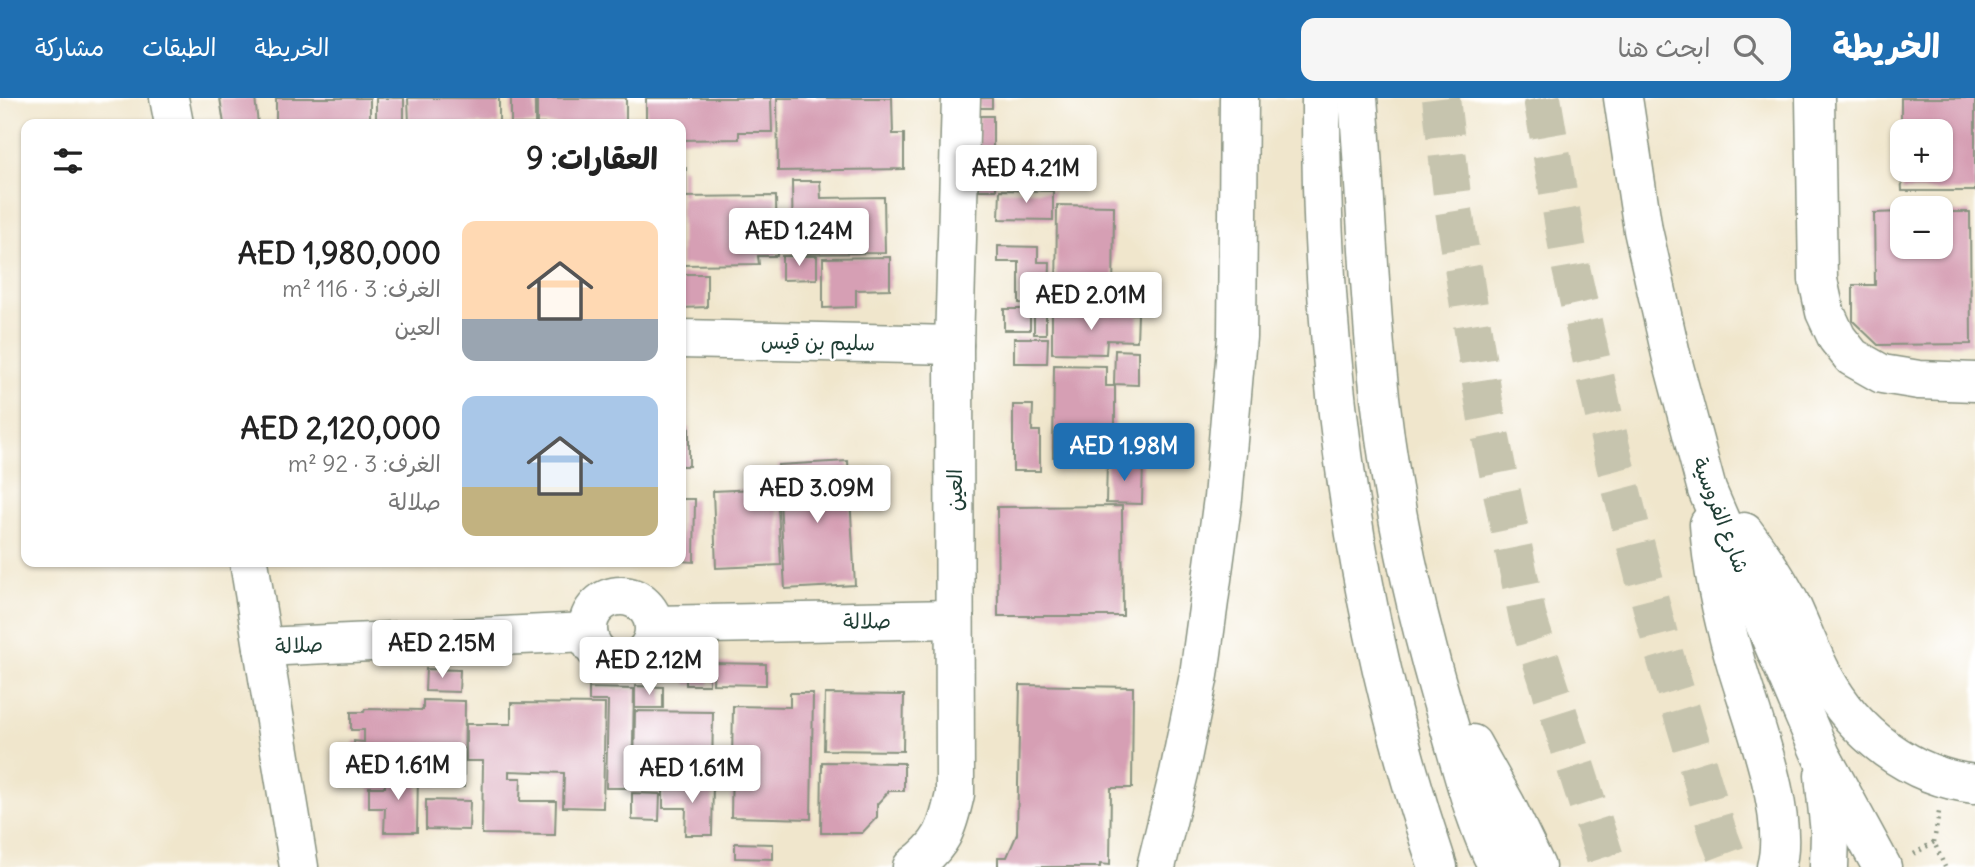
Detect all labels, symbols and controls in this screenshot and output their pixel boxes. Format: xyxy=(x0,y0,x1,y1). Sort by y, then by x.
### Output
search box xyxy=(1301,18,1791,81)
text: الخريطة xyxy=(1833,25,1940,67)
icon: search xyxy=(1729,30,1767,68)
text: ابحث هنا xyxy=(1617,31,1711,64)
text: مشاركة xyxy=(35,32,104,62)
text: الطبقات xyxy=(142,32,217,62)
text: الخريطة xyxy=(255,32,329,62)
map controls xyxy=(1890,119,1953,259)
button: + xyxy=(1890,119,1953,182)
text: العقارات: 9 xyxy=(526,139,658,177)
icon: filters xyxy=(49,142,87,180)
pin: AED 4.21M xyxy=(946,146,1106,205)
text: AED 4.21M xyxy=(972,153,1080,182)
button: − xyxy=(1890,196,1953,259)
pin: AED 1.24M xyxy=(719,208,879,268)
text: AED 1.24M xyxy=(745,216,853,245)
text: AED 1,980,000 xyxy=(238,234,441,272)
icon: home xyxy=(518,249,602,333)
pin: AED 2.01M xyxy=(1011,272,1171,332)
text: الغرف: 3 · 116 m² xyxy=(282,274,441,303)
text: AED 2.01M xyxy=(1036,280,1146,309)
text: العين xyxy=(395,312,441,341)
street label: سليم بن قيس xyxy=(761,328,875,359)
text: AED 2,120,000 xyxy=(241,409,441,447)
icon: home xyxy=(518,424,602,508)
pin: AED 1.98M xyxy=(1044,424,1204,483)
text: AED 1.98M xyxy=(1069,431,1179,460)
text: الغرف: 3 · 92 m² xyxy=(288,449,441,478)
street label: شارع الفروسية xyxy=(1685,453,1755,577)
pin: AED 3.09M xyxy=(737,466,897,525)
street label: العين xyxy=(941,469,968,511)
text: AED 3.09M xyxy=(760,473,874,502)
text: صلالة xyxy=(389,487,441,516)
street label: صلالة xyxy=(843,607,891,635)
pin: AED 2.15M xyxy=(362,620,522,680)
text: AED 2.15M xyxy=(388,628,496,657)
street label: صلالة xyxy=(274,630,324,660)
pin: AED 2.12M xyxy=(569,638,729,697)
text: AED 2.12M xyxy=(596,645,702,674)
pin: AED 1.61M xyxy=(318,742,478,802)
pin: AED 1.61M xyxy=(612,746,772,805)
text: AED 1.61M xyxy=(345,750,451,779)
text: AED 1.61M xyxy=(639,753,745,782)

